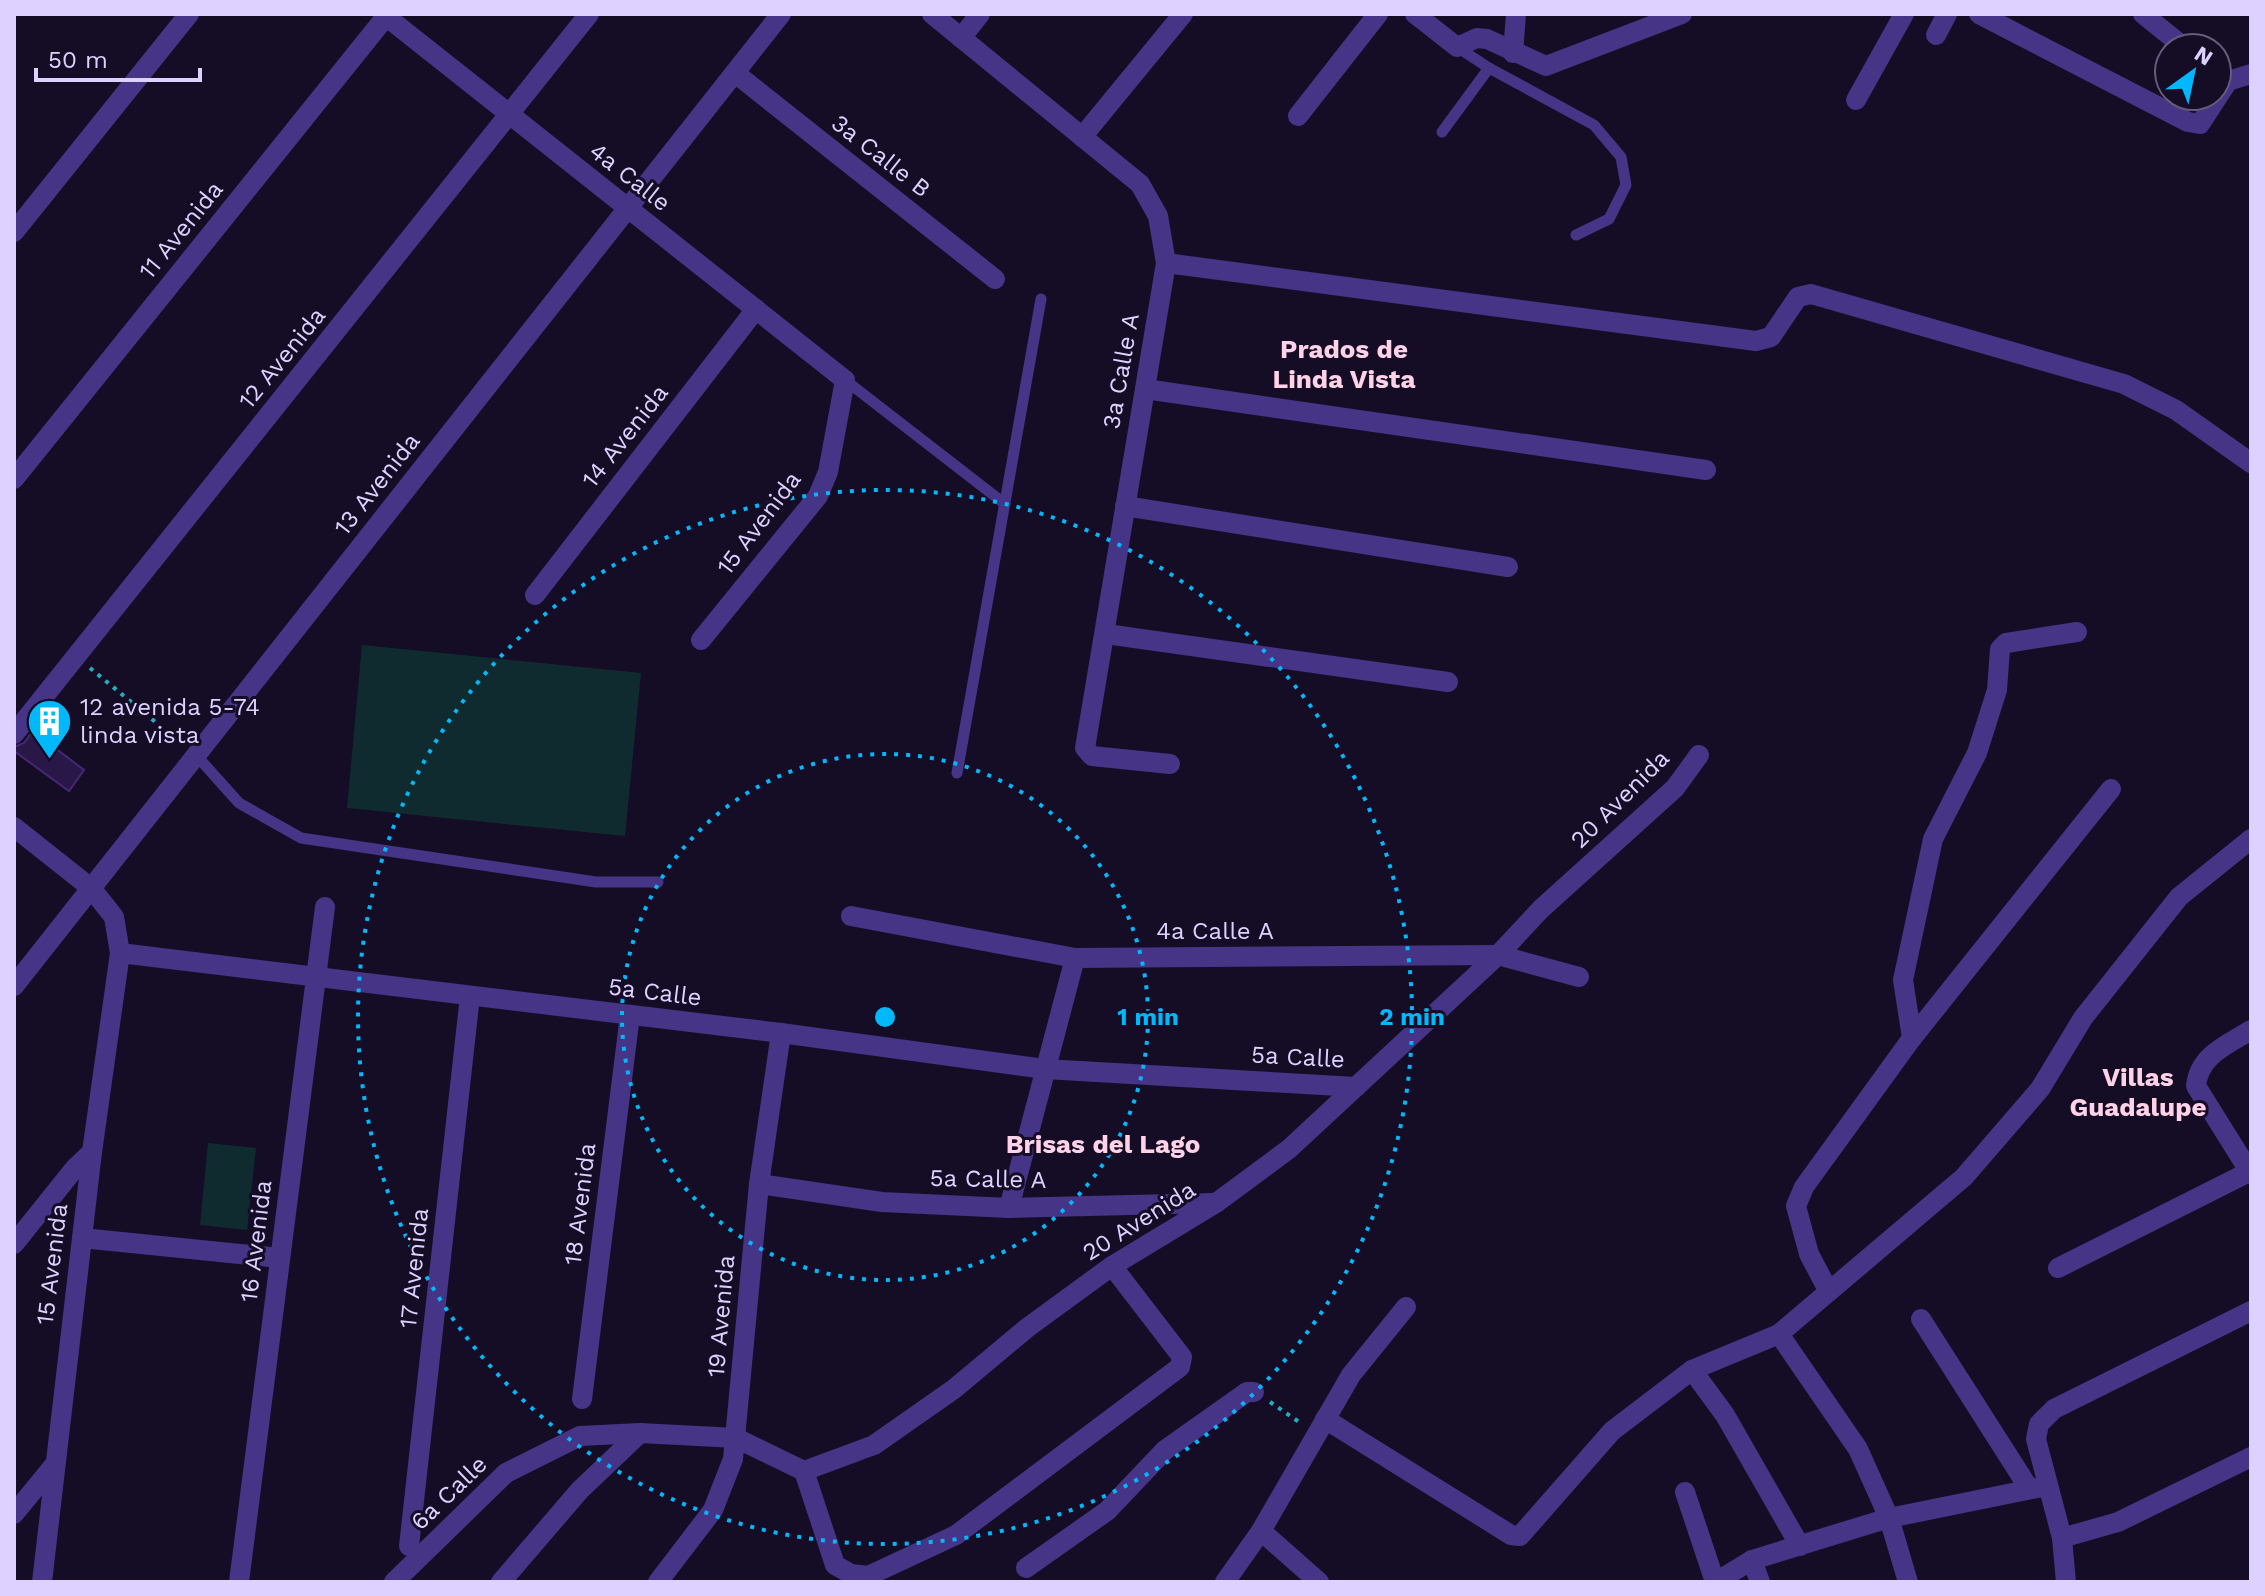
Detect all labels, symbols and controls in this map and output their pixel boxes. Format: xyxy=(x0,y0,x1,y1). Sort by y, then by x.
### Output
scale bar xyxy=(36,32,200,82)
north arrow xyxy=(2153,32,2233,112)
text: N xyxy=(2190,41,2217,71)
text: 50 m xyxy=(48,46,108,74)
street label: 3a Calle B xyxy=(826,109,936,203)
street label: 4a Calle xyxy=(584,137,676,217)
street label: 11 Avenida xyxy=(133,176,229,284)
street label: 12 Avenida xyxy=(233,302,331,414)
street label: 3a Calle A xyxy=(1097,311,1145,431)
district label: Prados de Linda Vista xyxy=(1273,334,1415,394)
street label: 14 Avenida xyxy=(576,379,674,493)
street label: 13 Avenida xyxy=(328,427,426,541)
street label: 15 Avenida xyxy=(711,466,807,580)
place label: 12 avenida 5-74 linda vista xyxy=(80,693,260,749)
building icon: 12 avenida 5-74 linda vista xyxy=(25,697,73,760)
street label: 20 Avenida xyxy=(1565,744,1675,854)
street label: 4a Calle A xyxy=(1156,917,1274,945)
street label: 5a Calle xyxy=(607,972,703,1012)
centre of rings xyxy=(871,1003,899,1031)
text: 1 min xyxy=(1117,1003,1179,1031)
text: 2 min xyxy=(1379,1003,1445,1031)
street label: 5a Calle xyxy=(1250,1041,1346,1073)
district label: Villas Guadalupe xyxy=(2069,1062,2207,1122)
district label: Brisas del Lago xyxy=(1006,1129,1200,1159)
street label: 18 Avenida xyxy=(559,1141,601,1267)
street label: 5a Calle A xyxy=(929,1164,1047,1194)
street label: 20 Avenida xyxy=(1078,1175,1200,1267)
street label: 16 Avenida xyxy=(235,1179,277,1303)
street label: 15 Avenida xyxy=(31,1202,73,1326)
street label: 17 Avenida xyxy=(394,1207,434,1329)
street label: 19 Avenida xyxy=(702,1254,740,1378)
street label: 6a Calle xyxy=(405,1450,493,1536)

